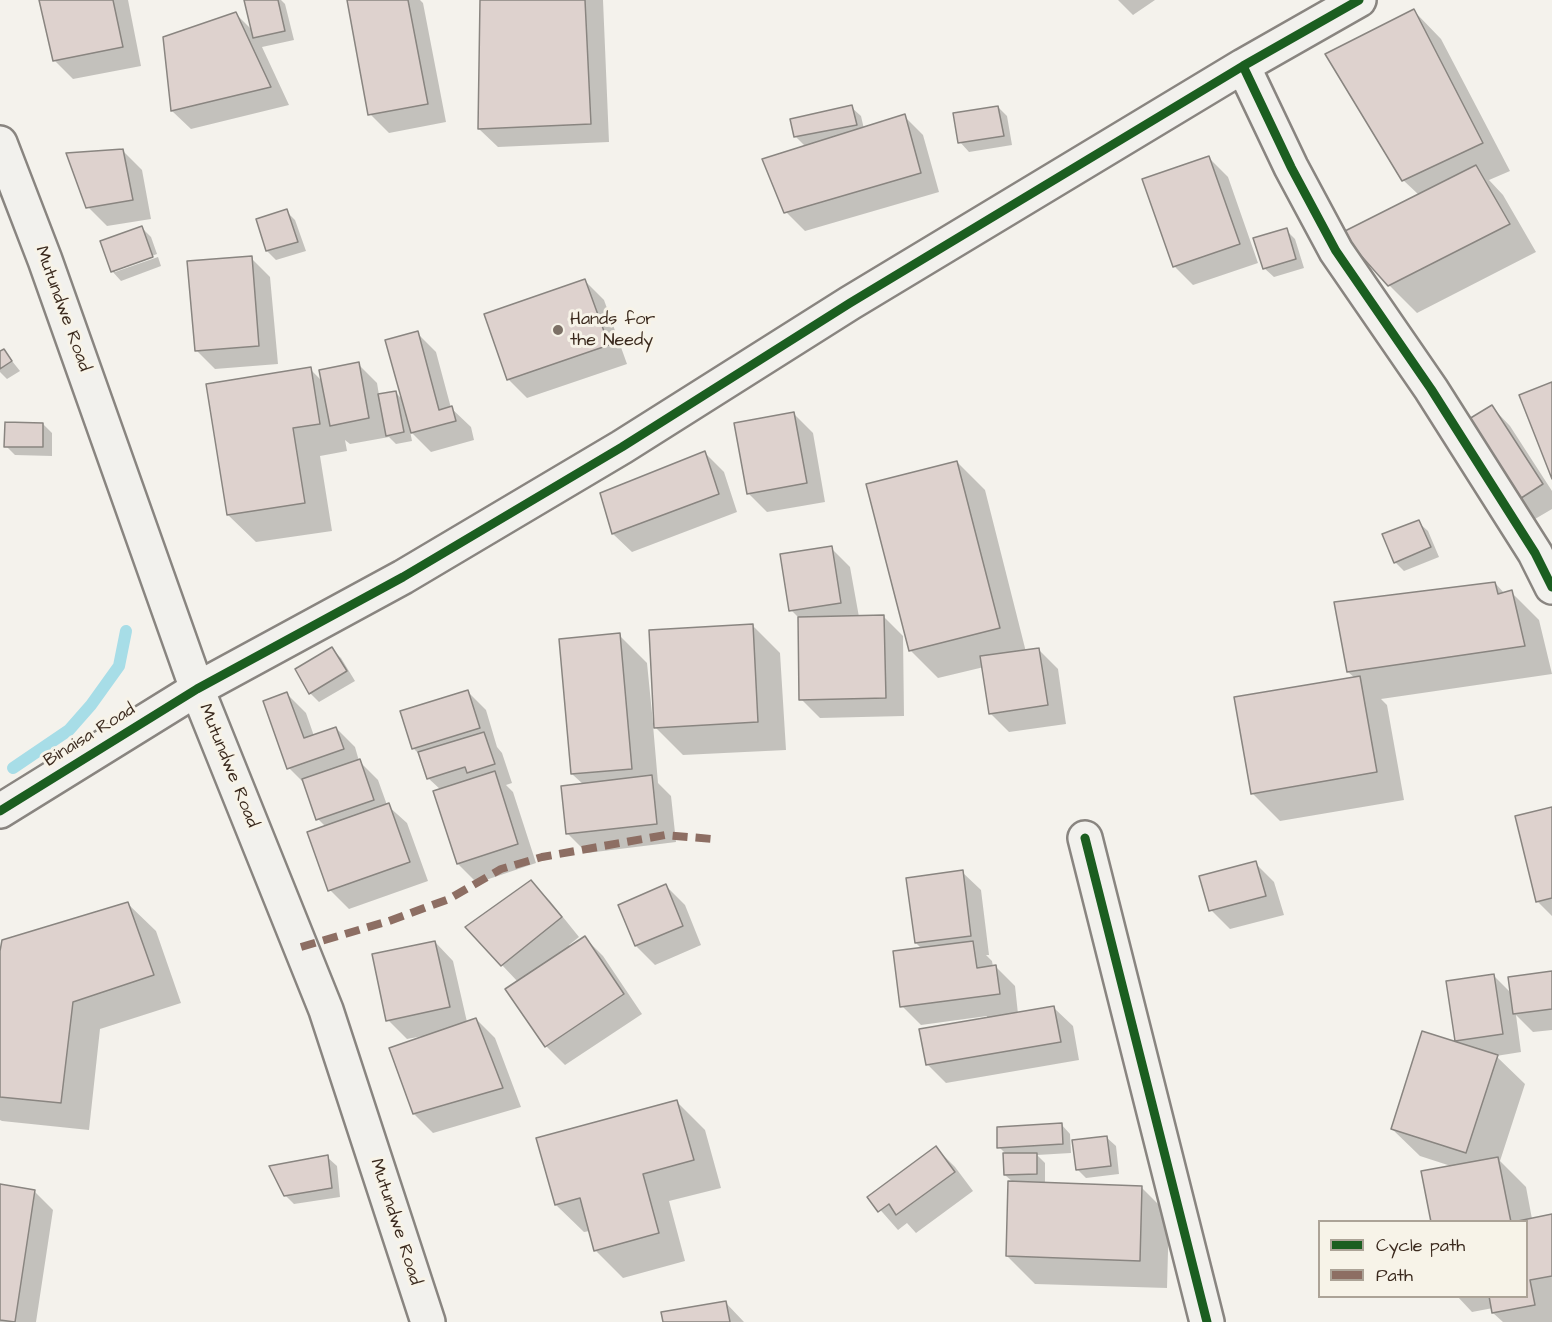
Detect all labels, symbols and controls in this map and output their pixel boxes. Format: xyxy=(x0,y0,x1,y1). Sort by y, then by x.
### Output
street label: Mutundwe Road xyxy=(29,244,95,374)
place label: Hands for the Needy xyxy=(570,309,655,352)
marker: Hands for the Needy xyxy=(551,323,565,337)
street label: Binaisa Road xyxy=(41,700,139,772)
street label: Mutundwe Road xyxy=(193,701,263,831)
street label: Mutundwe Road xyxy=(364,1156,426,1288)
legend xyxy=(1318,1220,1528,1298)
text: Cycle path xyxy=(1376,1233,1465,1258)
text: Path xyxy=(1376,1263,1413,1288)

